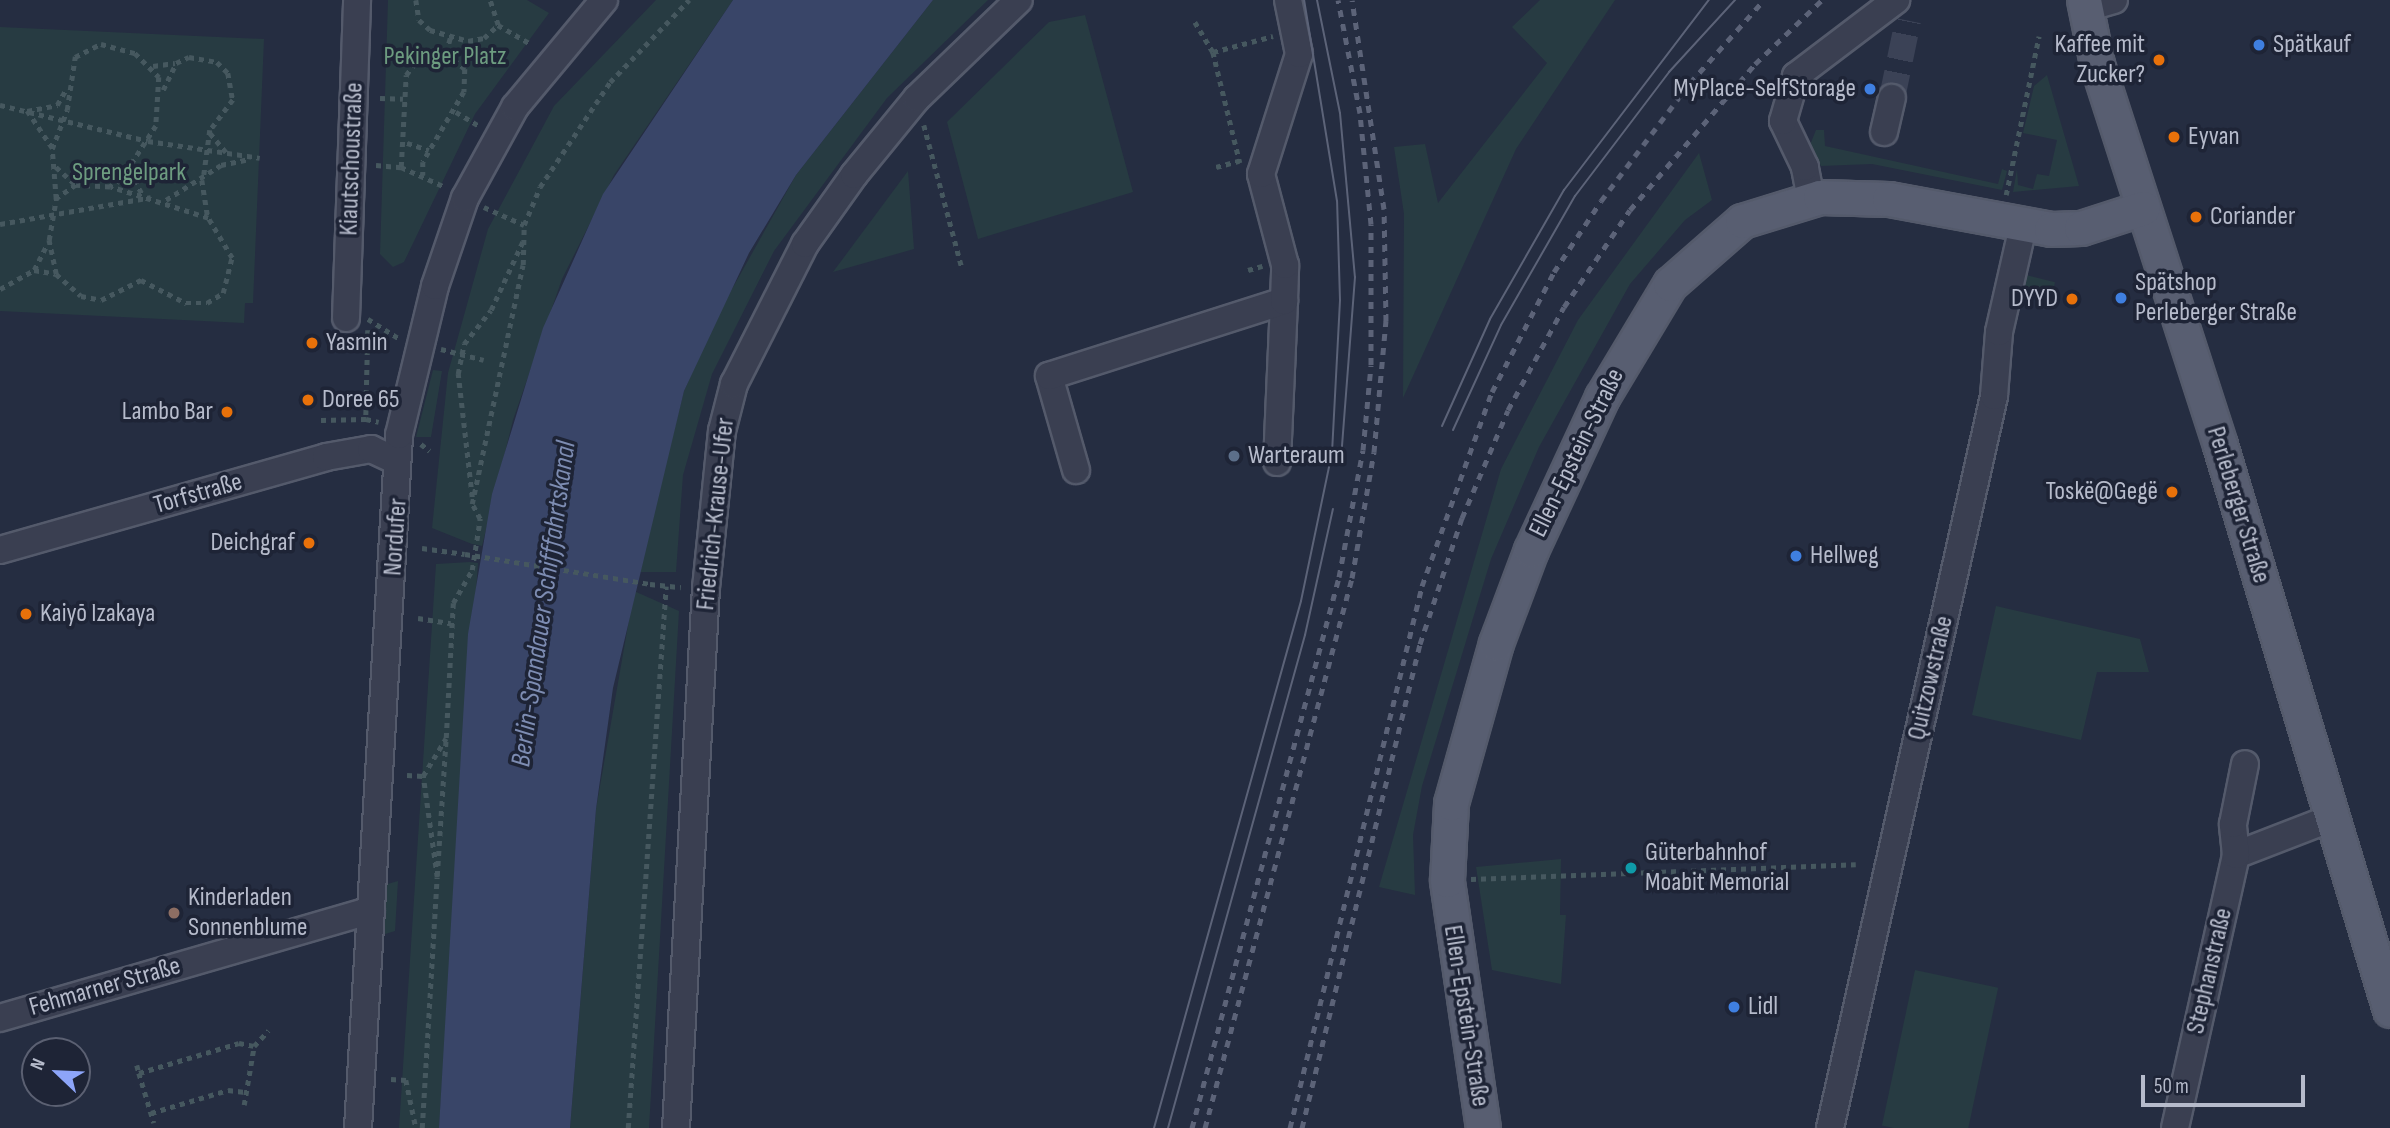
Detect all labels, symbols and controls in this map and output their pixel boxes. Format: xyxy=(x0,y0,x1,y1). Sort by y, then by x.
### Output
place label: Kaffee mit Zucker? xyxy=(2055,29,2145,90)
place label: Spätkauf xyxy=(2273,29,2351,61)
marker: Spätkauf xyxy=(2251,37,2267,53)
park label: Pekinger Platz xyxy=(384,41,506,73)
marker: Kaffee mit Zucker? xyxy=(2151,52,2167,68)
place label: MyPlace-SelfStorage xyxy=(1673,73,1856,105)
marker: MyPlace-SelfStorage xyxy=(1862,81,1878,97)
street label: Kiautschoustraße xyxy=(334,82,370,236)
place label: Eyvan xyxy=(2188,121,2240,153)
marker: Eyvan xyxy=(2166,129,2182,145)
park label: Sprengelpark xyxy=(72,157,186,189)
place label: Coriander xyxy=(2210,201,2295,233)
marker: Coriander xyxy=(2188,209,2204,225)
place label: Spätshop Perleberger Straße xyxy=(2135,267,2297,328)
place label: DYYD xyxy=(2011,283,2058,315)
marker: Spätshop Perleberger Straße xyxy=(2113,290,2129,306)
marker: DYYD xyxy=(2064,291,2080,307)
place label: Yasmin xyxy=(326,327,388,359)
marker: Yasmin xyxy=(304,335,320,351)
street label: Ellen-Epstein-Straße xyxy=(1523,364,1631,542)
place label: Doree 65 xyxy=(322,384,399,416)
marker: Doree 65 xyxy=(300,392,316,408)
place label: Lambo Bar xyxy=(122,396,213,428)
marker: Lambo Bar xyxy=(219,404,235,420)
street label: Friedrich-Krause-Ufer xyxy=(690,416,742,612)
street label: Perleberger Straße xyxy=(2199,423,2277,587)
water label: Berlin-Spandauer Schifffahrtskanal xyxy=(505,439,583,769)
place label: Warteraum xyxy=(1248,440,1345,472)
marker: Warteraum xyxy=(1226,448,1242,464)
street label: Torfstraße xyxy=(150,467,246,521)
place label: Toskë@Gegë xyxy=(2045,476,2158,508)
marker: Toskë@Gegë xyxy=(2164,484,2180,500)
street label: Nordufer xyxy=(378,497,414,577)
place label: Deichgraf xyxy=(210,527,295,559)
marker: Deichgraf xyxy=(301,535,317,551)
place label: Hellweg xyxy=(1810,540,1879,572)
marker: Hellweg xyxy=(1788,548,1804,564)
place label: Kaiyō Izakaya xyxy=(40,598,155,630)
marker: Kaiyō Izakaya xyxy=(18,606,34,622)
street label: Quitzowstraße xyxy=(1902,613,1960,743)
place label: Güterbahnhof Moabit Memorial xyxy=(1645,837,1789,898)
marker: Güterbahnhof Moabit Memorial xyxy=(1623,860,1639,876)
place label: Kinderladen Sonnenblume xyxy=(188,882,307,944)
marker: Kinderladen Sonnenblume xyxy=(166,905,182,921)
street label: Stephanstraße xyxy=(2180,905,2240,1037)
street label: Ellen-Epstein-Straße xyxy=(1436,923,1496,1109)
street label: Fehmarner Straße xyxy=(26,951,184,1023)
place label: Lidl xyxy=(1748,991,1778,1023)
marker: Lidl xyxy=(1726,999,1742,1015)
north arrow xyxy=(21,1037,91,1107)
text: N xyxy=(25,1055,51,1074)
scale bar xyxy=(2145,1062,2310,1106)
text: 50 m xyxy=(2154,1074,2189,1099)

